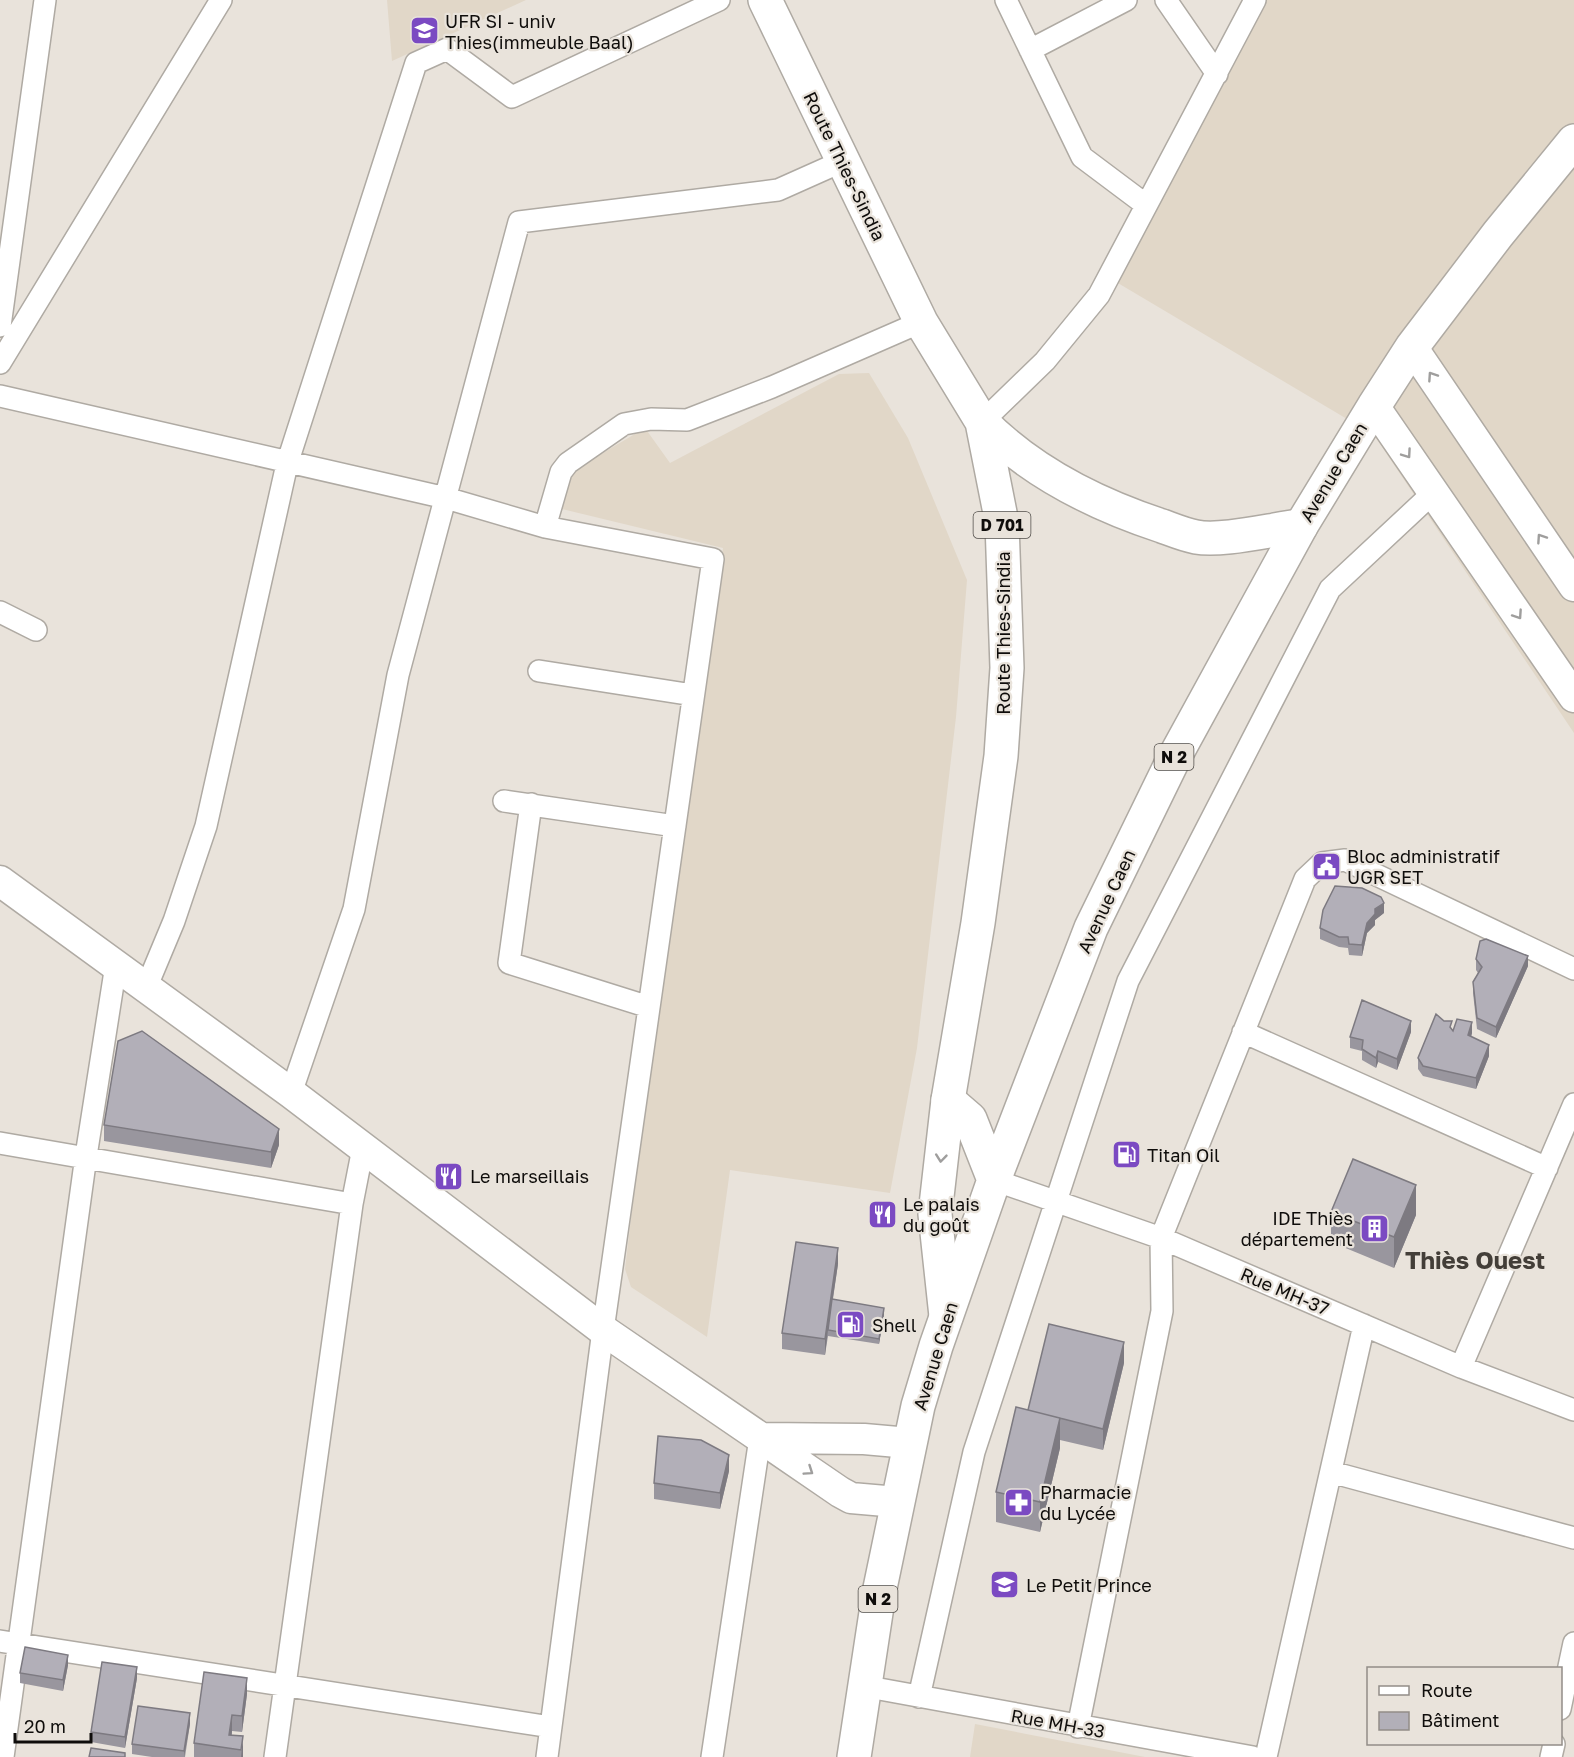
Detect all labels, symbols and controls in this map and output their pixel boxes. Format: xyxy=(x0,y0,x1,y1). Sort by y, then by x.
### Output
place label: UFR SI - univ Thies(immeuble Baal) xyxy=(445,10,633,53)
school or university icon: UFR SI - univ Thies(immeuble Baal) xyxy=(408,15,440,47)
street label: Route Thies-Sindia xyxy=(799,88,891,244)
one-way arrow xyxy=(1428,372,1439,383)
street label: Avenue Caen xyxy=(1295,418,1371,526)
one-way arrow xyxy=(1400,447,1411,458)
road number: D 701 xyxy=(974,512,1030,538)
one-way arrow xyxy=(1537,533,1548,544)
street label: Route Thies-Sindia xyxy=(992,551,1014,715)
one-way arrow xyxy=(1511,608,1522,619)
road number: N 2 xyxy=(1154,744,1194,770)
place label: Bloc administratif UGR SET xyxy=(1347,845,1500,888)
street label: Avenue Caen xyxy=(1072,846,1140,956)
public building icon: Bloc administratif UGR SET xyxy=(1310,850,1342,882)
fuel station icon: Titan Oil xyxy=(1110,1139,1142,1171)
place label: Titan Oil xyxy=(1147,1144,1220,1166)
one-way arrow xyxy=(935,1153,948,1162)
restaurant icon: Le marseillais xyxy=(433,1160,465,1192)
place label: Le marseillais xyxy=(470,1165,589,1187)
place label: Le palais du goût xyxy=(903,1193,980,1236)
restaurant icon: Le palais du goût xyxy=(866,1198,898,1230)
place label: IDE Thiès département xyxy=(1241,1207,1353,1250)
building icon: IDE Thiès département xyxy=(1358,1212,1390,1244)
district label: Thiès Ouest xyxy=(1405,1245,1545,1274)
street label: Rue MH-37 xyxy=(1238,1263,1332,1319)
street label: Avenue Caen xyxy=(908,1299,962,1413)
fuel station icon: Shell xyxy=(835,1309,867,1341)
place label: Shell xyxy=(872,1314,917,1336)
one-way arrow xyxy=(802,1464,813,1475)
place label: Pharmacie du Lycée xyxy=(1040,1481,1131,1524)
pharmacy icon: Pharmacie du Lycée xyxy=(1003,1486,1035,1518)
school or university icon: Le Petit Prince xyxy=(989,1569,1021,1601)
place label: Le Petit Prince xyxy=(1026,1574,1152,1596)
road number: N 2 xyxy=(858,1586,898,1612)
legend xyxy=(1367,1667,1562,1745)
text: Route xyxy=(1421,1679,1472,1701)
street label: Rue MH-33 xyxy=(1009,1704,1107,1742)
scale bar xyxy=(15,1706,92,1744)
text: Bâtiment xyxy=(1421,1709,1500,1731)
text: 20 m xyxy=(24,1715,66,1737)

